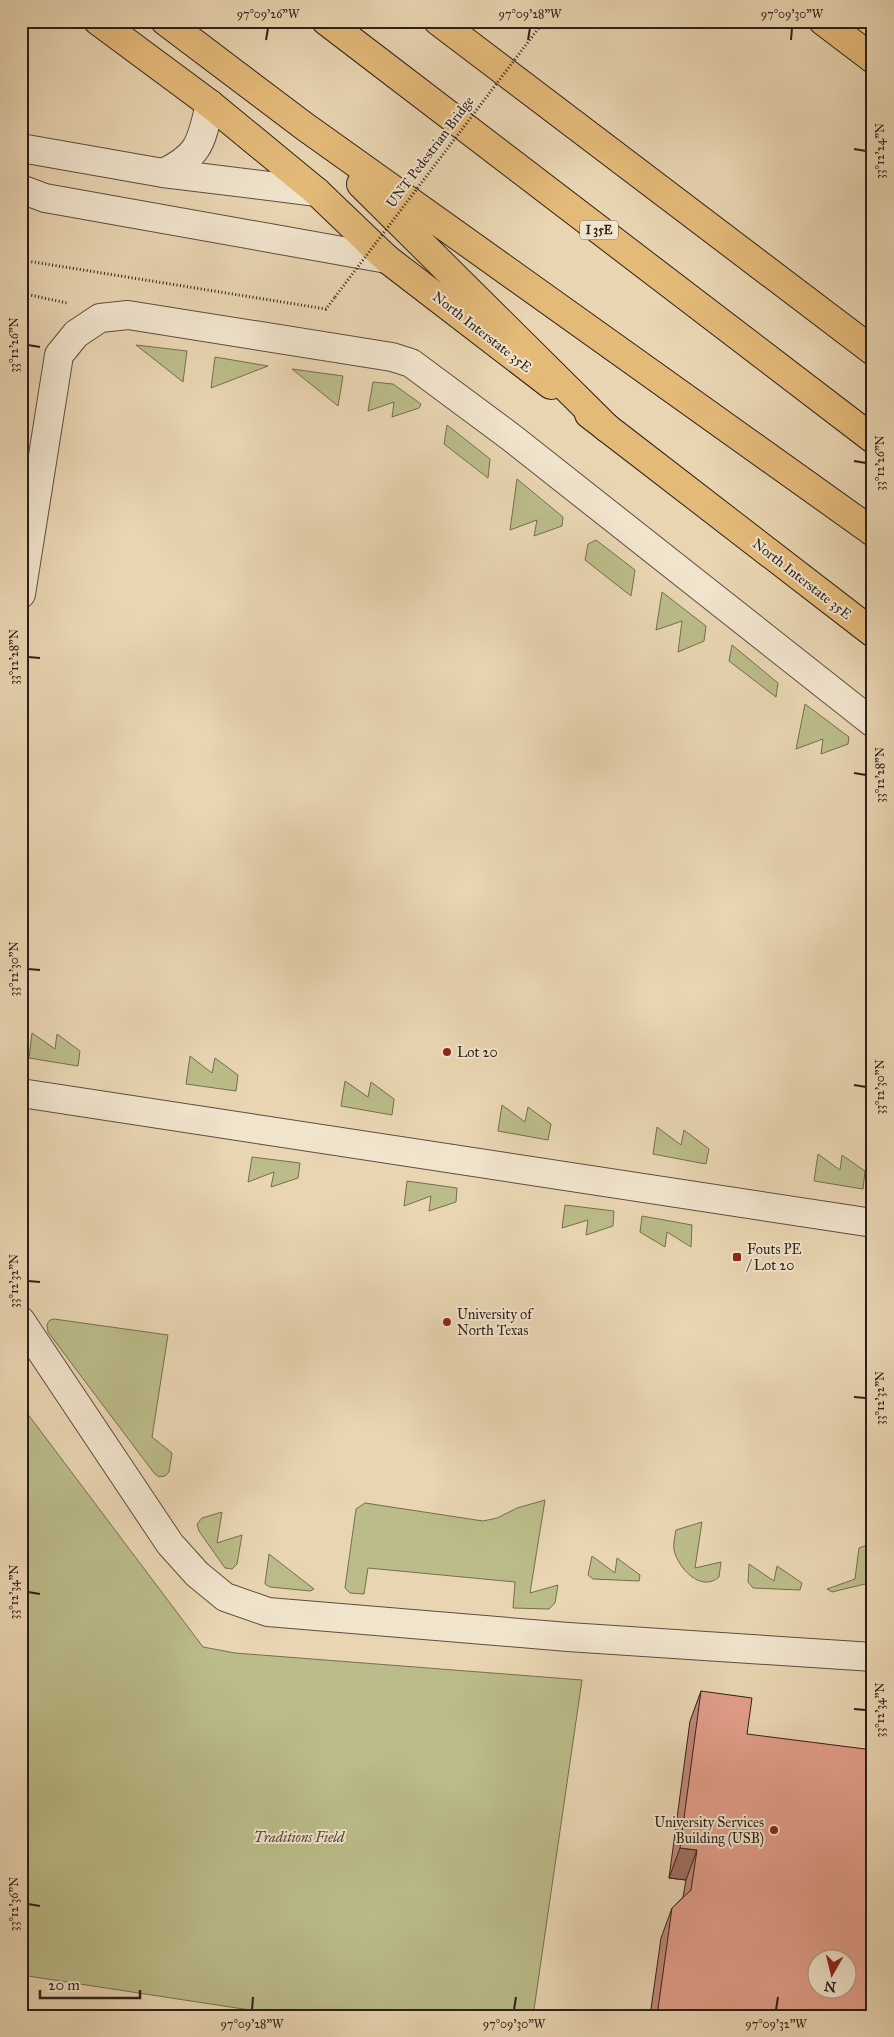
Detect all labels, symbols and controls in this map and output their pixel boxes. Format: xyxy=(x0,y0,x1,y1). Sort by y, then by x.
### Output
text: 97°09'26"W xyxy=(237,7,300,21)
text: 97°09'28"W xyxy=(499,7,562,21)
text: 97°09'30"W xyxy=(761,7,824,21)
street label: UNT Pedestrian Bridge xyxy=(383,93,478,211)
text: 33°12'24"N xyxy=(873,123,887,179)
road number: I 35E xyxy=(580,220,618,240)
street label: North Interstate 35E xyxy=(429,288,535,376)
text: 33°12'26"N xyxy=(7,317,21,373)
text: 33°12'26"N xyxy=(873,435,887,491)
street label: North Interstate 35E xyxy=(749,535,855,623)
text: 33°12'28"N xyxy=(7,629,21,685)
text: 33°12'28"N xyxy=(873,747,887,803)
text: 33°12'30"N xyxy=(7,941,21,997)
place label: Lot 20 xyxy=(457,1044,498,1061)
marker: Lot 20 xyxy=(441,1046,453,1058)
text: 33°12'30"N xyxy=(873,1059,887,1115)
place label: Fouts PE / Lot 20 xyxy=(746,1241,802,1274)
marker: Fouts PE / Lot 20 xyxy=(731,1251,743,1263)
text: 33°12'32"N xyxy=(7,1254,21,1308)
place label: University of North Texas xyxy=(457,1306,534,1339)
marker: University of North Texas xyxy=(441,1316,453,1328)
text: 33°12'32"N xyxy=(873,1371,887,1425)
text: 33°12'34"N xyxy=(7,1565,21,1619)
text: 33°12'34"N xyxy=(873,1683,887,1737)
place label: University Services Building (USB) xyxy=(654,1814,764,1848)
marker: University Services Building (USB) xyxy=(768,1824,780,1836)
park label: Traditions Field xyxy=(254,1829,346,1846)
text: 33°12'36"N xyxy=(7,1877,21,1931)
north arrow xyxy=(806,1950,856,2000)
scale bar xyxy=(40,1967,140,1999)
text: 20 m xyxy=(48,1976,80,1994)
text: N xyxy=(823,1977,837,1996)
text: 97°09'28"W xyxy=(221,2017,284,2031)
text: 97°09'30"W xyxy=(483,2017,546,2031)
text: 97°09'32"W xyxy=(745,2017,807,2031)

